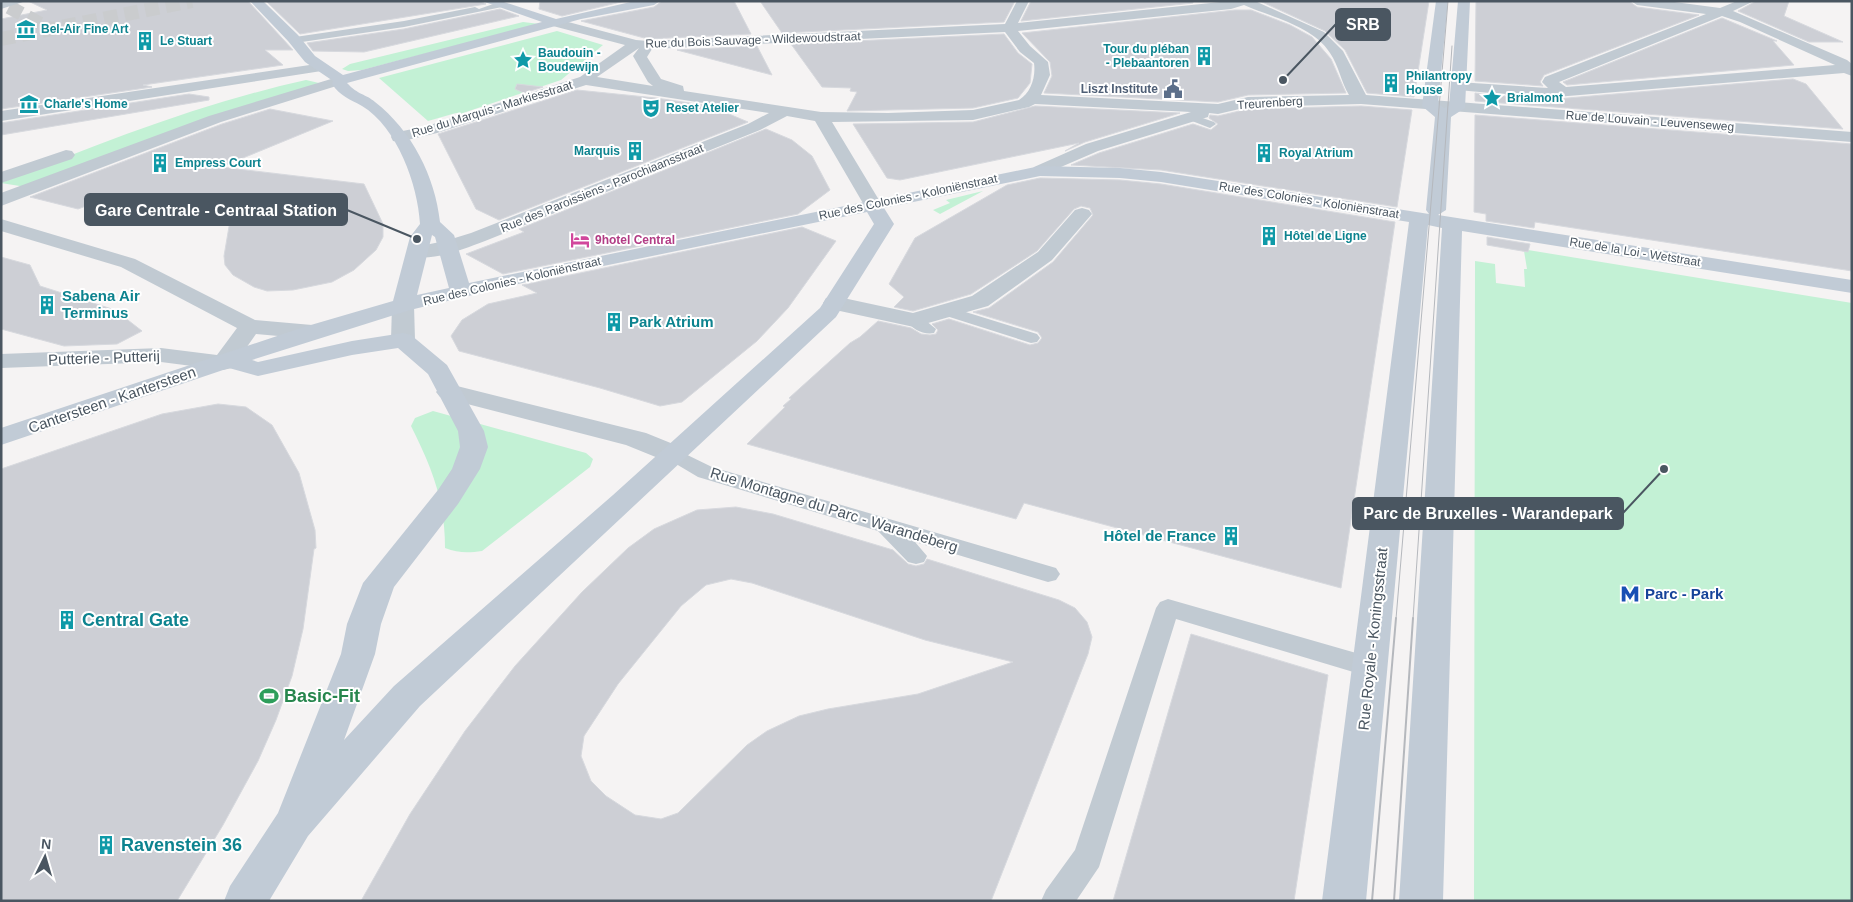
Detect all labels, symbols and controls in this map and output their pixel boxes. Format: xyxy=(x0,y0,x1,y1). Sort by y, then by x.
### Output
callout: SRB xyxy=(1336,9,1390,40)
text: SRB xyxy=(1346,16,1380,33)
museum icon: Bel-Air Fine Art xyxy=(15,18,37,40)
place label: Bel-Air Fine Art xyxy=(41,22,129,36)
street label: Rue du Bois Sauvage - Wildewoudstraat xyxy=(645,29,862,51)
building icon: Le Stuart xyxy=(134,30,156,52)
place label: Le Stuart xyxy=(160,34,212,48)
place label: Tour du pléban - Plebaantoren xyxy=(1103,42,1189,70)
building icon: Tour du pléban - Plebaantoren xyxy=(1193,45,1215,67)
place label: Baudouin - Boudewijn xyxy=(538,46,601,74)
place icon: Baudouin - Boudewijn xyxy=(512,49,534,71)
place label: Philantropy House xyxy=(1406,69,1472,97)
building icon: Philantropy House xyxy=(1380,72,1402,94)
street label: Rue du Marquis - Markiesstraat xyxy=(410,78,575,140)
public building icon: Liszt Institute xyxy=(1162,78,1184,100)
place label: Liszt Institute xyxy=(1081,82,1158,96)
place icon: Brialmont xyxy=(1481,87,1503,109)
place label: Brialmont xyxy=(1507,91,1563,105)
museum icon: Charle's Home xyxy=(18,93,40,115)
street label: Treurenberg xyxy=(1237,94,1303,112)
place label: Charle's Home xyxy=(44,97,128,111)
theatre icon: Reset Atelier xyxy=(640,97,662,119)
place label: Reset Atelier xyxy=(666,101,739,115)
street label: Rue de Louvain - Leuvenseweg xyxy=(1565,108,1735,134)
building icon: Marquis xyxy=(624,140,646,162)
street label: Rue des Paroissiens - Parochiaansstraat xyxy=(499,141,706,235)
building icon: Royal Atrium xyxy=(1253,142,1275,164)
place label: Marquis xyxy=(574,144,620,158)
place label: Royal Atrium xyxy=(1279,146,1353,160)
building icon: Empress Court xyxy=(149,152,171,174)
place label: Empress Court xyxy=(175,156,261,170)
street label: Rue des Colonies - Koloniënstraat xyxy=(817,171,999,223)
street label: Rue des Colonies - Koloniënstraat xyxy=(1218,179,1401,221)
callout: Gare Centrale - Centraal Station xyxy=(85,194,347,225)
text: Gare Centrale - Centraal Station xyxy=(95,202,337,219)
building icon: Hôtel de Ligne xyxy=(1258,225,1280,247)
hotel icon: 9hotel Central xyxy=(569,229,591,251)
place label: Hôtel de Ligne xyxy=(1284,229,1367,243)
place label: 9hotel Central xyxy=(595,233,675,247)
street label: Rue de la Loi - Wetstraat xyxy=(1568,235,1702,269)
street label: Rue des Colonies - Koloniënstraat xyxy=(422,254,603,308)
place label: Sabena Air Terminus xyxy=(62,287,140,321)
building icon: Sabena Air Terminus xyxy=(36,294,58,316)
building icon: Park Atrium xyxy=(603,311,625,333)
place label: Park Atrium xyxy=(629,313,713,330)
street label: Putterie - Putterij xyxy=(48,347,160,368)
street label: Cantersteen - Kantersteen xyxy=(26,363,198,436)
street label: Rue Montagne du Parc - Warandeberg xyxy=(708,464,960,555)
callout: Parc de Bruxelles - Warandepark xyxy=(1353,498,1623,529)
text: Parc de Bruxelles - Warandepark xyxy=(1363,505,1613,522)
building icon: Hôtel de France xyxy=(1220,525,1242,547)
place label: Hôtel de France xyxy=(1103,527,1216,544)
street label: Rue Royale - Koningsstraat xyxy=(1354,546,1391,731)
metro station icon: Parc - Park xyxy=(1619,583,1641,605)
place label: Parc - Park xyxy=(1645,585,1724,602)
building icon: Central Gate xyxy=(56,609,78,631)
place label: Central Gate xyxy=(82,610,189,630)
sports icon: Basic-Fit xyxy=(258,685,280,707)
place label: Basic-Fit xyxy=(284,686,360,706)
north arrow xyxy=(20,832,70,882)
building icon: Ravenstein 36 xyxy=(95,834,117,856)
place label: Ravenstein 36 xyxy=(121,835,242,855)
text: N xyxy=(40,836,52,852)

